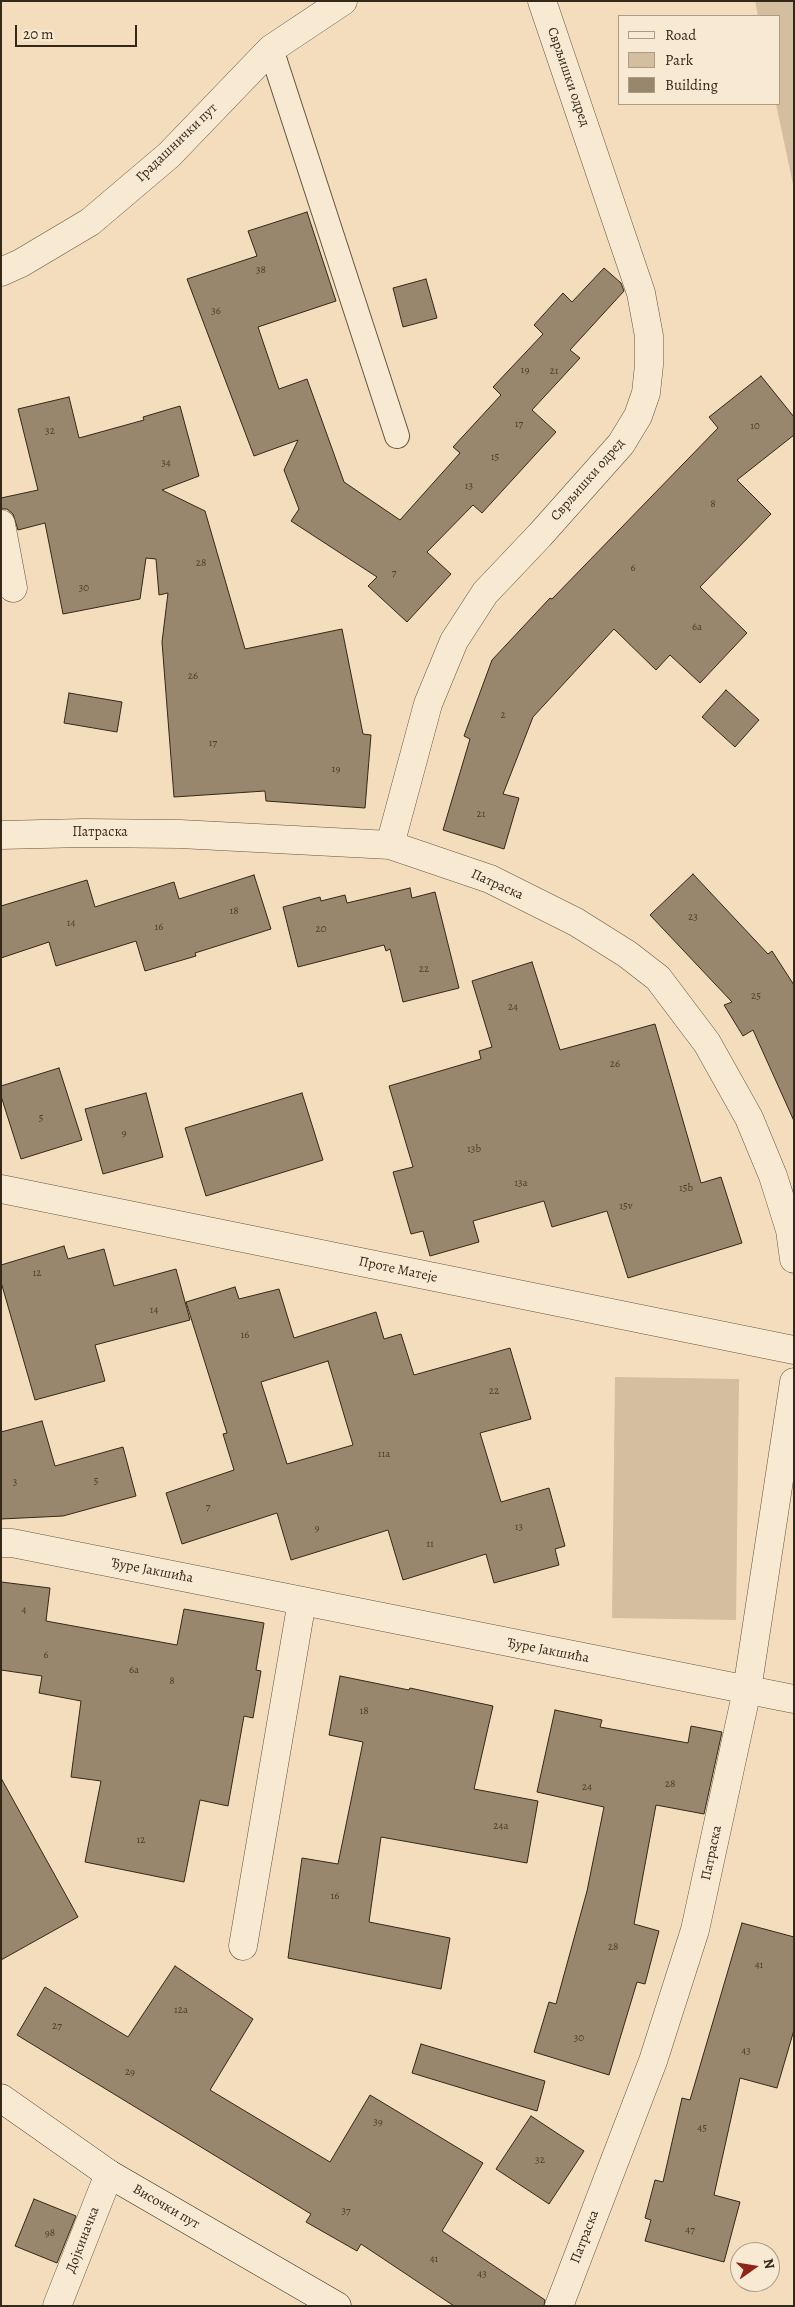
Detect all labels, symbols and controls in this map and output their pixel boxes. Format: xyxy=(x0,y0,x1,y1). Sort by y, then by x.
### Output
scale bar xyxy=(18,15,140,47)
legend xyxy=(618,15,780,105)
text: 20 m xyxy=(23,24,54,44)
street label: Сврљишки одред xyxy=(543,25,593,129)
text: Road xyxy=(665,25,696,45)
text: Park xyxy=(665,50,693,70)
text: Building xyxy=(665,75,718,95)
street label: Градашнички пут xyxy=(133,100,221,186)
house number: 38 xyxy=(256,263,266,277)
house number: 36 xyxy=(211,304,221,318)
house number: 19 xyxy=(521,363,529,377)
house number: 21 xyxy=(550,364,558,378)
house number: 17 xyxy=(515,417,523,431)
house number: 10 xyxy=(750,419,760,433)
house number: 32 xyxy=(45,424,55,438)
street label: Сврљишки одред xyxy=(548,435,628,525)
house number: 15 xyxy=(491,450,499,464)
house number: 34 xyxy=(161,456,171,470)
house number: 13 xyxy=(465,479,473,493)
house number: 8 xyxy=(710,497,716,511)
house number: 28 xyxy=(196,556,206,570)
house number: 6 xyxy=(630,561,636,575)
house number: 7 xyxy=(392,566,396,580)
house number: 30 xyxy=(79,581,89,595)
house number: 6a xyxy=(692,620,702,634)
house number: 26 xyxy=(188,669,198,683)
house number: 2 xyxy=(500,708,506,722)
house number: 17 xyxy=(209,736,217,750)
house number: 19 xyxy=(332,762,340,776)
house number: 21 xyxy=(477,807,485,821)
street label: Патраска xyxy=(72,825,128,841)
street label: Патраска xyxy=(468,866,526,904)
house number: 18 xyxy=(229,904,239,918)
house number: 23 xyxy=(688,910,698,924)
house number: 14 xyxy=(67,916,75,930)
house number: 16 xyxy=(155,920,163,934)
house number: 20 xyxy=(315,922,327,936)
house number: 22 xyxy=(419,962,429,976)
house number: 25 xyxy=(751,989,761,1003)
house number: 24 xyxy=(508,1000,518,1014)
house number: 26 xyxy=(610,1057,620,1071)
house number: 5 xyxy=(39,1111,43,1125)
house number: 9 xyxy=(121,1126,127,1140)
house number: 13b xyxy=(467,1142,481,1156)
house number: 13a xyxy=(514,1176,528,1190)
house number: 15b xyxy=(679,1181,693,1195)
house number: 15v xyxy=(619,1199,633,1213)
street label: Проте Матеје xyxy=(357,1253,439,1287)
house number: 12 xyxy=(33,1266,41,1280)
house number: 14 xyxy=(150,1303,158,1317)
house number: 16 xyxy=(241,1328,249,1342)
house number: 22 xyxy=(489,1384,499,1398)
house number: 11a xyxy=(378,1447,390,1461)
house number: 5 xyxy=(94,1474,98,1488)
house number: 3 xyxy=(13,1475,17,1489)
house number: 7 xyxy=(206,1500,210,1514)
house number: 13 xyxy=(515,1520,523,1534)
house number: 9 xyxy=(314,1521,320,1535)
house number: 11 xyxy=(426,1537,434,1551)
street label: Ђуре Јакшића xyxy=(110,1555,194,1587)
house number: 4 xyxy=(22,1603,26,1617)
street label: Ђуре Јакшића xyxy=(506,1635,590,1667)
house number: 6 xyxy=(43,1648,49,1662)
house number: 6a xyxy=(129,1663,139,1677)
house number: 8 xyxy=(169,1674,175,1688)
house number: 18 xyxy=(359,1704,369,1718)
house number: 28 xyxy=(665,1777,675,1791)
house number: 24 xyxy=(582,1780,592,1794)
house number: 24a xyxy=(493,1819,509,1833)
street label: Патраска xyxy=(698,1824,726,1882)
house number: 12 xyxy=(137,1833,145,1847)
house number: 16 xyxy=(331,1889,339,1903)
house number: 28 xyxy=(608,1940,618,1954)
house number: 41 xyxy=(755,1958,763,1972)
house number: 12a xyxy=(174,2003,188,2017)
house number: 27 xyxy=(52,2019,62,2033)
house number: 30 xyxy=(574,2031,584,2045)
house number: 43 xyxy=(741,2044,751,2058)
house number: 29 xyxy=(125,2065,135,2079)
house number: 39 xyxy=(373,2115,383,2129)
house number: 45 xyxy=(697,2121,707,2135)
house number: 32 xyxy=(535,2153,545,2167)
street label: Височки пут xyxy=(129,2181,203,2233)
street label: Дојкиначка xyxy=(63,2204,103,2276)
house number: 37 xyxy=(341,2204,351,2218)
street label: Патраска xyxy=(567,2208,603,2266)
house number: 47 xyxy=(685,2223,695,2237)
house number: 98 xyxy=(45,2226,55,2240)
north arrow xyxy=(730,2242,780,2292)
house number: 41 xyxy=(430,2252,438,2266)
text: N xyxy=(759,2257,780,2271)
house number: 43 xyxy=(477,2267,487,2281)

